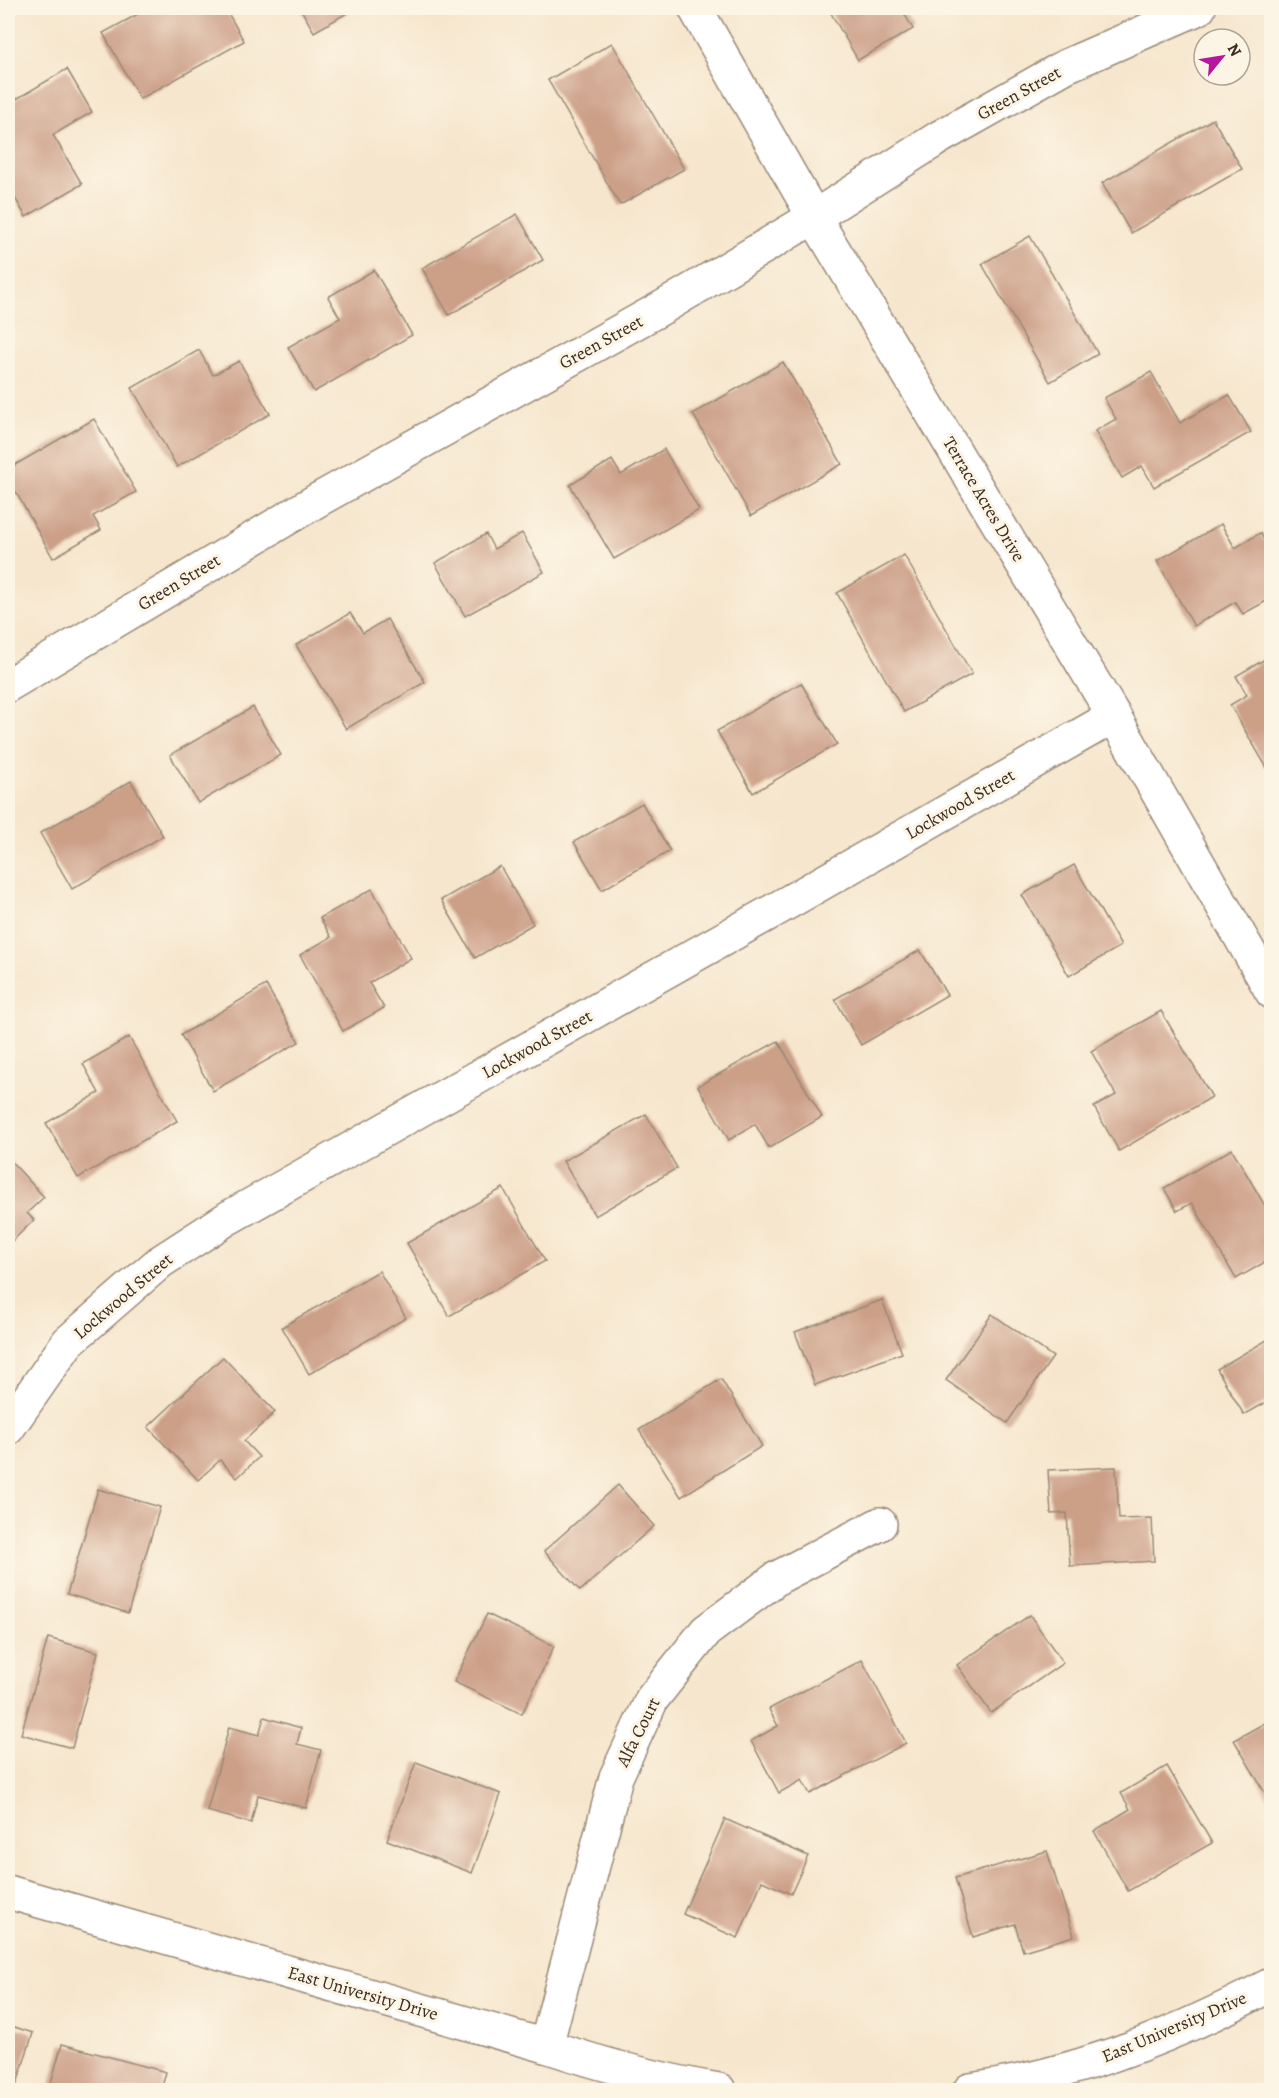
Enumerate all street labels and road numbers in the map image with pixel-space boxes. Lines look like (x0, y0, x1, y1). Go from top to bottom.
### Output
street label: Green Street (973, 60, 1065, 126)
street label: Green Street (555, 309, 647, 375)
street label: Terrace Acres Drive (937, 432, 1031, 566)
street label: Green Street (133, 548, 225, 616)
street label: Lockwood Street (901, 763, 1019, 845)
street label: Lockwood Street (478, 1004, 596, 1084)
street label: Lockwood Street (68, 1247, 178, 1345)
street label: Alfa Court (610, 1693, 666, 1772)
street label: East University Drive (285, 1960, 441, 2026)
street label: East University Drive (1098, 1986, 1250, 2068)

